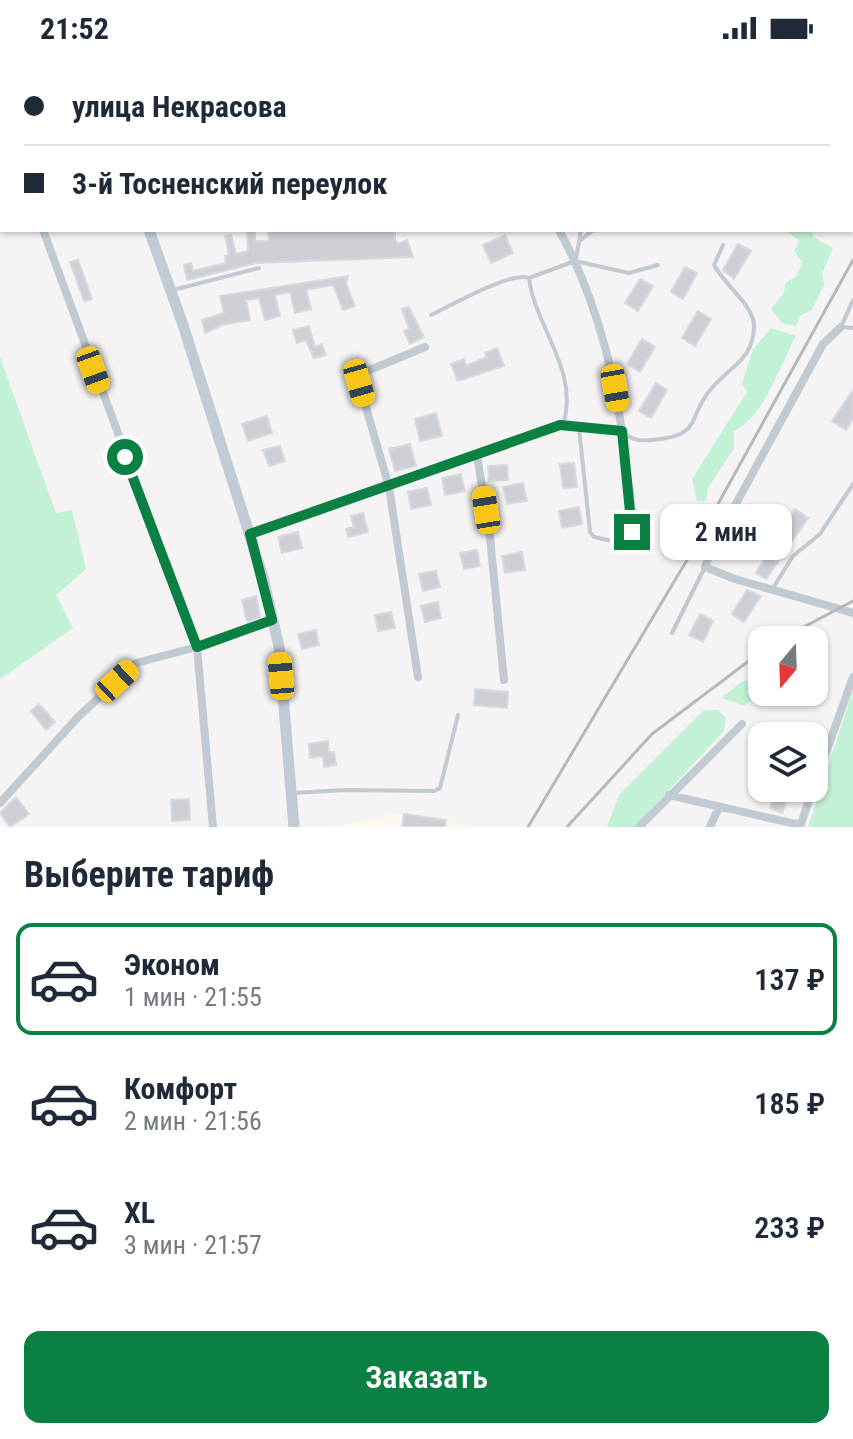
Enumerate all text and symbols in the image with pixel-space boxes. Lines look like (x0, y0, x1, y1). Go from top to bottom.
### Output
text: 21:52 (40, 11, 109, 46)
text: улица Некрасова (72, 89, 287, 124)
text: 3-й Тосненский переулок (72, 166, 387, 201)
car (74, 343, 112, 397)
car (341, 357, 377, 409)
car (599, 362, 631, 414)
route start (107, 439, 143, 475)
car (470, 484, 502, 536)
callout: 2 мин (660, 504, 792, 560)
route end (614, 514, 650, 550)
text: 2 мин (695, 517, 757, 547)
north arrow (748, 626, 828, 706)
map controls (748, 626, 828, 802)
car (267, 651, 295, 701)
car (91, 656, 143, 706)
button: layers (748, 722, 828, 802)
text: Выберите тариф (24, 854, 274, 896)
icon: car (28, 943, 100, 1015)
text: Эконом (124, 947, 220, 982)
text: 137 ₽ (754, 962, 825, 997)
text: 1 мин · 21:55 (124, 982, 262, 1012)
icon: car (28, 1067, 100, 1139)
text: Комфорт (124, 1071, 237, 1106)
text: 185 ₽ (754, 1086, 825, 1121)
text: 2 мин · 21:56 (124, 1106, 262, 1136)
icon: car (28, 1191, 100, 1263)
text: XL (124, 1195, 155, 1230)
text: 233 ₽ (754, 1210, 825, 1245)
text: 3 мин · 21:57 (124, 1230, 262, 1260)
button: Заказать (24, 1331, 829, 1423)

